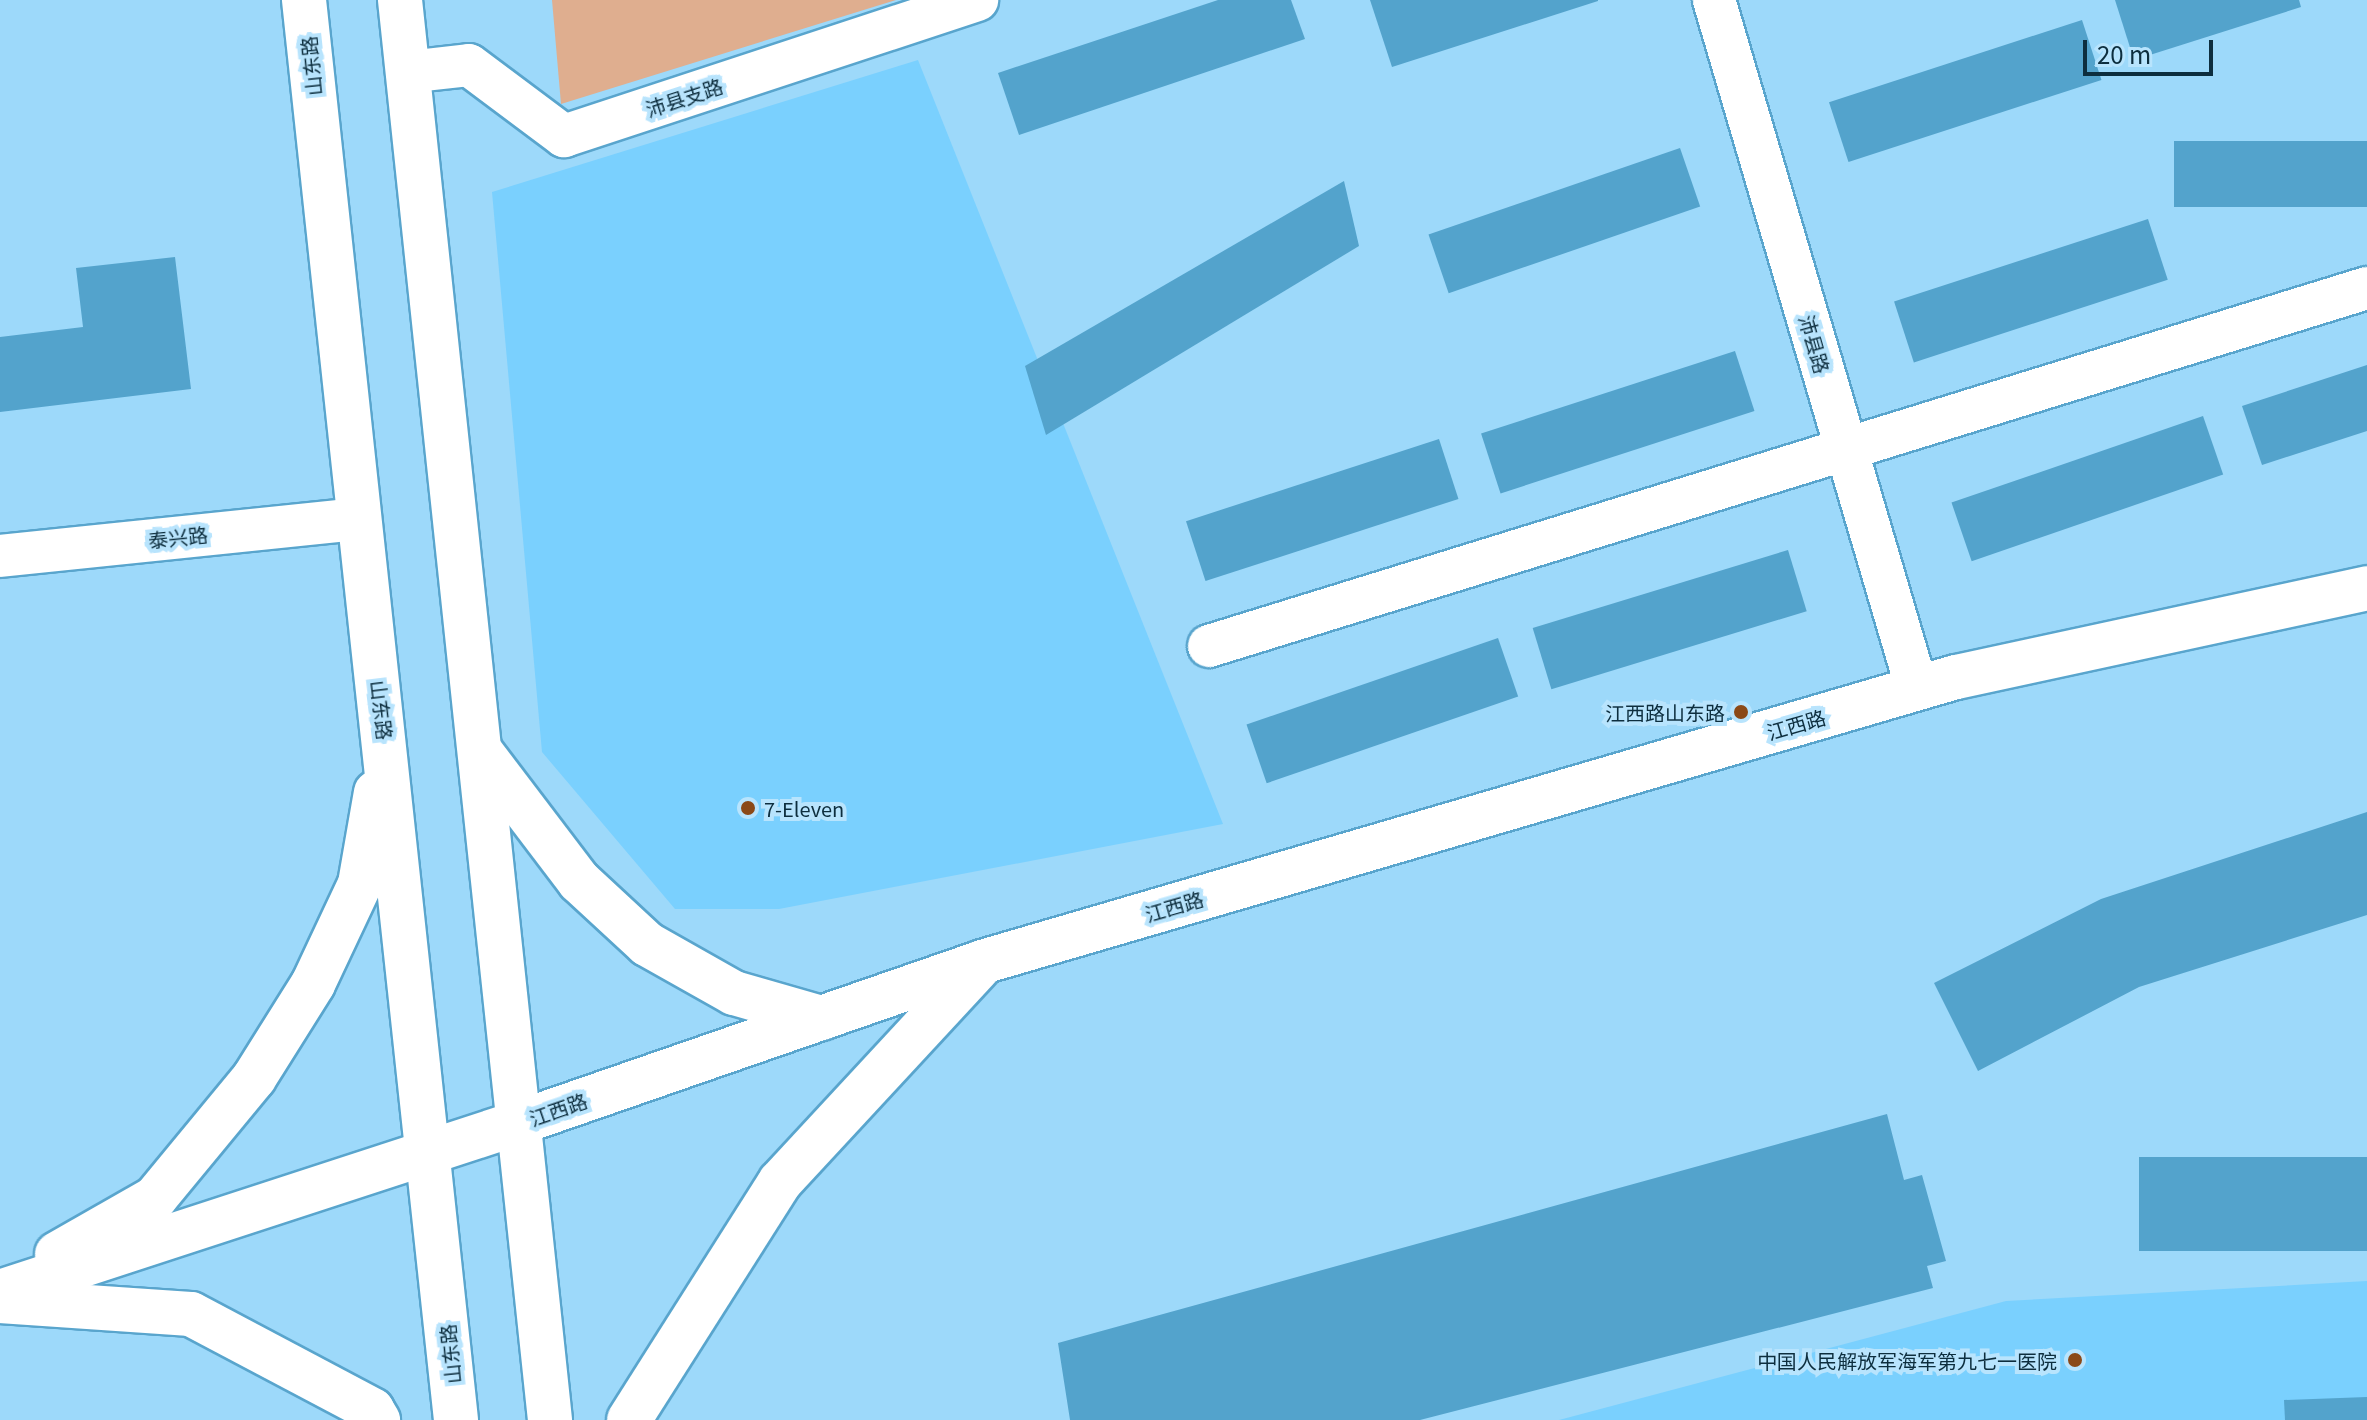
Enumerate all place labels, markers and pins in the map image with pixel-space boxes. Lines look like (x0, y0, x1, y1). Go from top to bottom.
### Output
place label: 江西路山东路 (1605, 700, 1725, 724)
marker: 江西路山东路 (1732, 703, 1750, 721)
place label: 7-Eleven (764, 796, 844, 820)
marker: 7-Eleven (739, 799, 757, 817)
place label: 中国人民解放军海军第九七一医院 (1757, 1348, 2057, 1372)
marker: 中国人民解放军海军第九七一医院 (2064, 1349, 2086, 1371)

